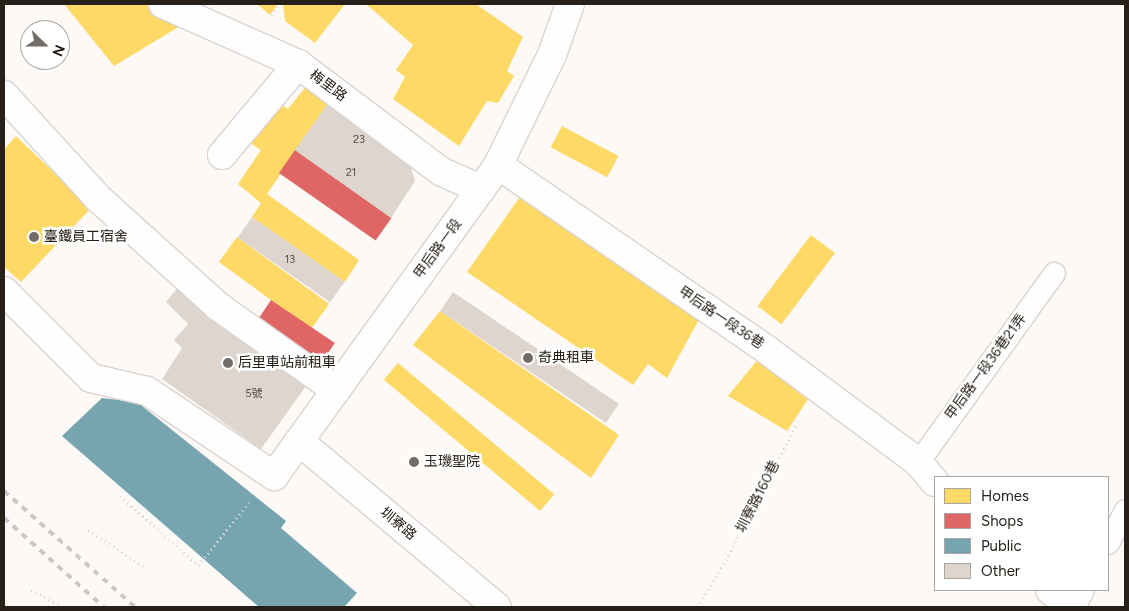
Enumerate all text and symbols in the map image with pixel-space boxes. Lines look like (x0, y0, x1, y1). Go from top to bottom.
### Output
north arrow (20, 20, 70, 70)
text: N (49, 42, 68, 59)
street label: 梅里路 (306, 67, 350, 105)
house number: 23 (353, 133, 365, 147)
house number: 21 (346, 166, 356, 180)
street label: 甲后路一段 (411, 216, 465, 282)
place label: 臺鐵員工宿舍 (44, 229, 128, 245)
marker: 臺鐵員工宿舍 (28, 231, 40, 243)
house number: 13 (285, 253, 295, 267)
street label: 甲后路一段36巷 (675, 283, 767, 353)
street label: 甲后路一段36巷21弄 (942, 311, 1030, 423)
place label: 奇典租車 (538, 350, 594, 366)
marker: 奇典租車 (522, 352, 534, 364)
place label: 后里車站前租車 (238, 355, 336, 371)
marker: 后里車站前租車 (222, 357, 234, 369)
house number: 5號 (245, 387, 263, 401)
place label: 玉璣聖院 (424, 454, 480, 470)
marker: 玉璣聖院 (408, 456, 420, 468)
street label: 圳寮路160巷 (733, 458, 783, 536)
legend (934, 476, 1109, 591)
text: Homes (981, 487, 1029, 505)
street label: 圳寮路 (377, 504, 419, 544)
text: Shops (981, 512, 1023, 530)
text: Public (981, 537, 1022, 555)
text: Other (981, 562, 1020, 580)

